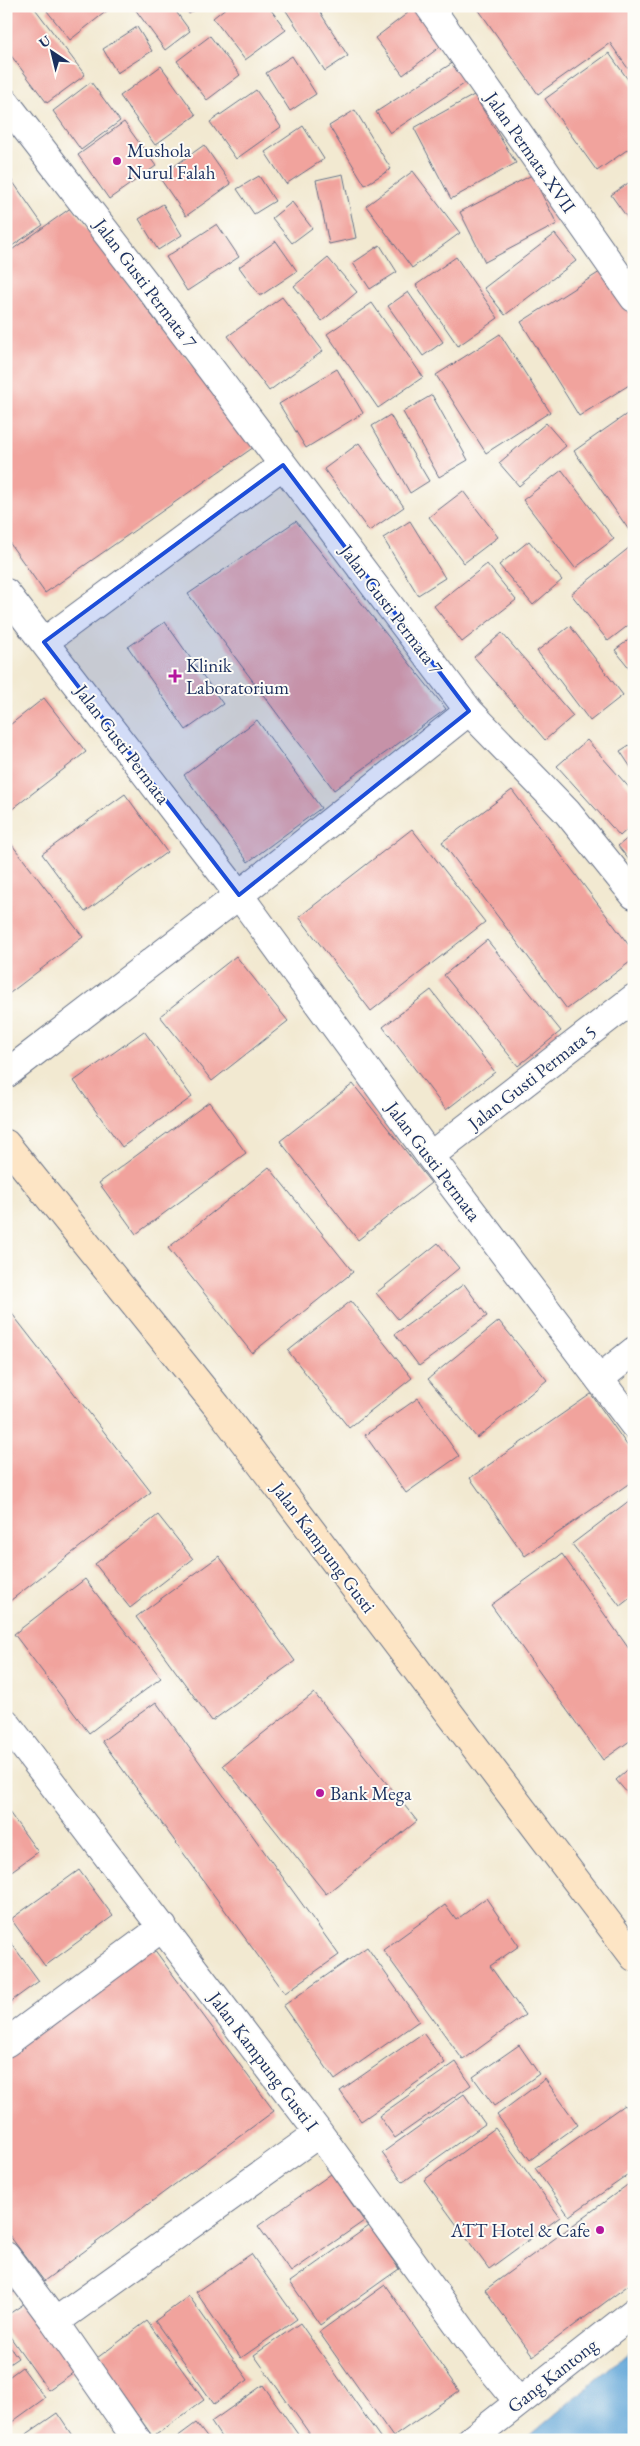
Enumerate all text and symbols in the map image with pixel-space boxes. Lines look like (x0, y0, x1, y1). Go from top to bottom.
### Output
north arrow (28, 28, 78, 78)
text: U (35, 31, 54, 52)
street label: Jalan Permata XVII (478, 85, 582, 218)
place label: Mushola Nurul Falah (127, 138, 216, 185)
marker: Mushola Nurul Falah (111, 155, 123, 167)
street label: Jalan Gusti Permata 7 (87, 212, 203, 354)
street label: Jalan Gusti Permata 7 (333, 538, 449, 680)
place label: Klinik Laboratorium (186, 653, 289, 700)
marker: Klinik Laboratorium (168, 669, 182, 683)
street label: Jalan Gusti Permata (68, 678, 176, 810)
street label: Jalan Gusti Permata 5 (461, 1019, 602, 1137)
street label: Jalan Gusti Permata (379, 1095, 487, 1227)
street label: Jalan Kampung Gusti (265, 1475, 381, 1618)
place label: Bank Mega (330, 1781, 412, 1806)
marker: Bank Mega (314, 1787, 326, 1799)
street label: Jalan Kampung Gusti I (202, 1985, 325, 2136)
place label: ATT Hotel & Cafe (450, 2218, 590, 2243)
marker: ATT Hotel & Cafe (594, 2224, 606, 2236)
street label: Gang Kantong (502, 2332, 603, 2418)

